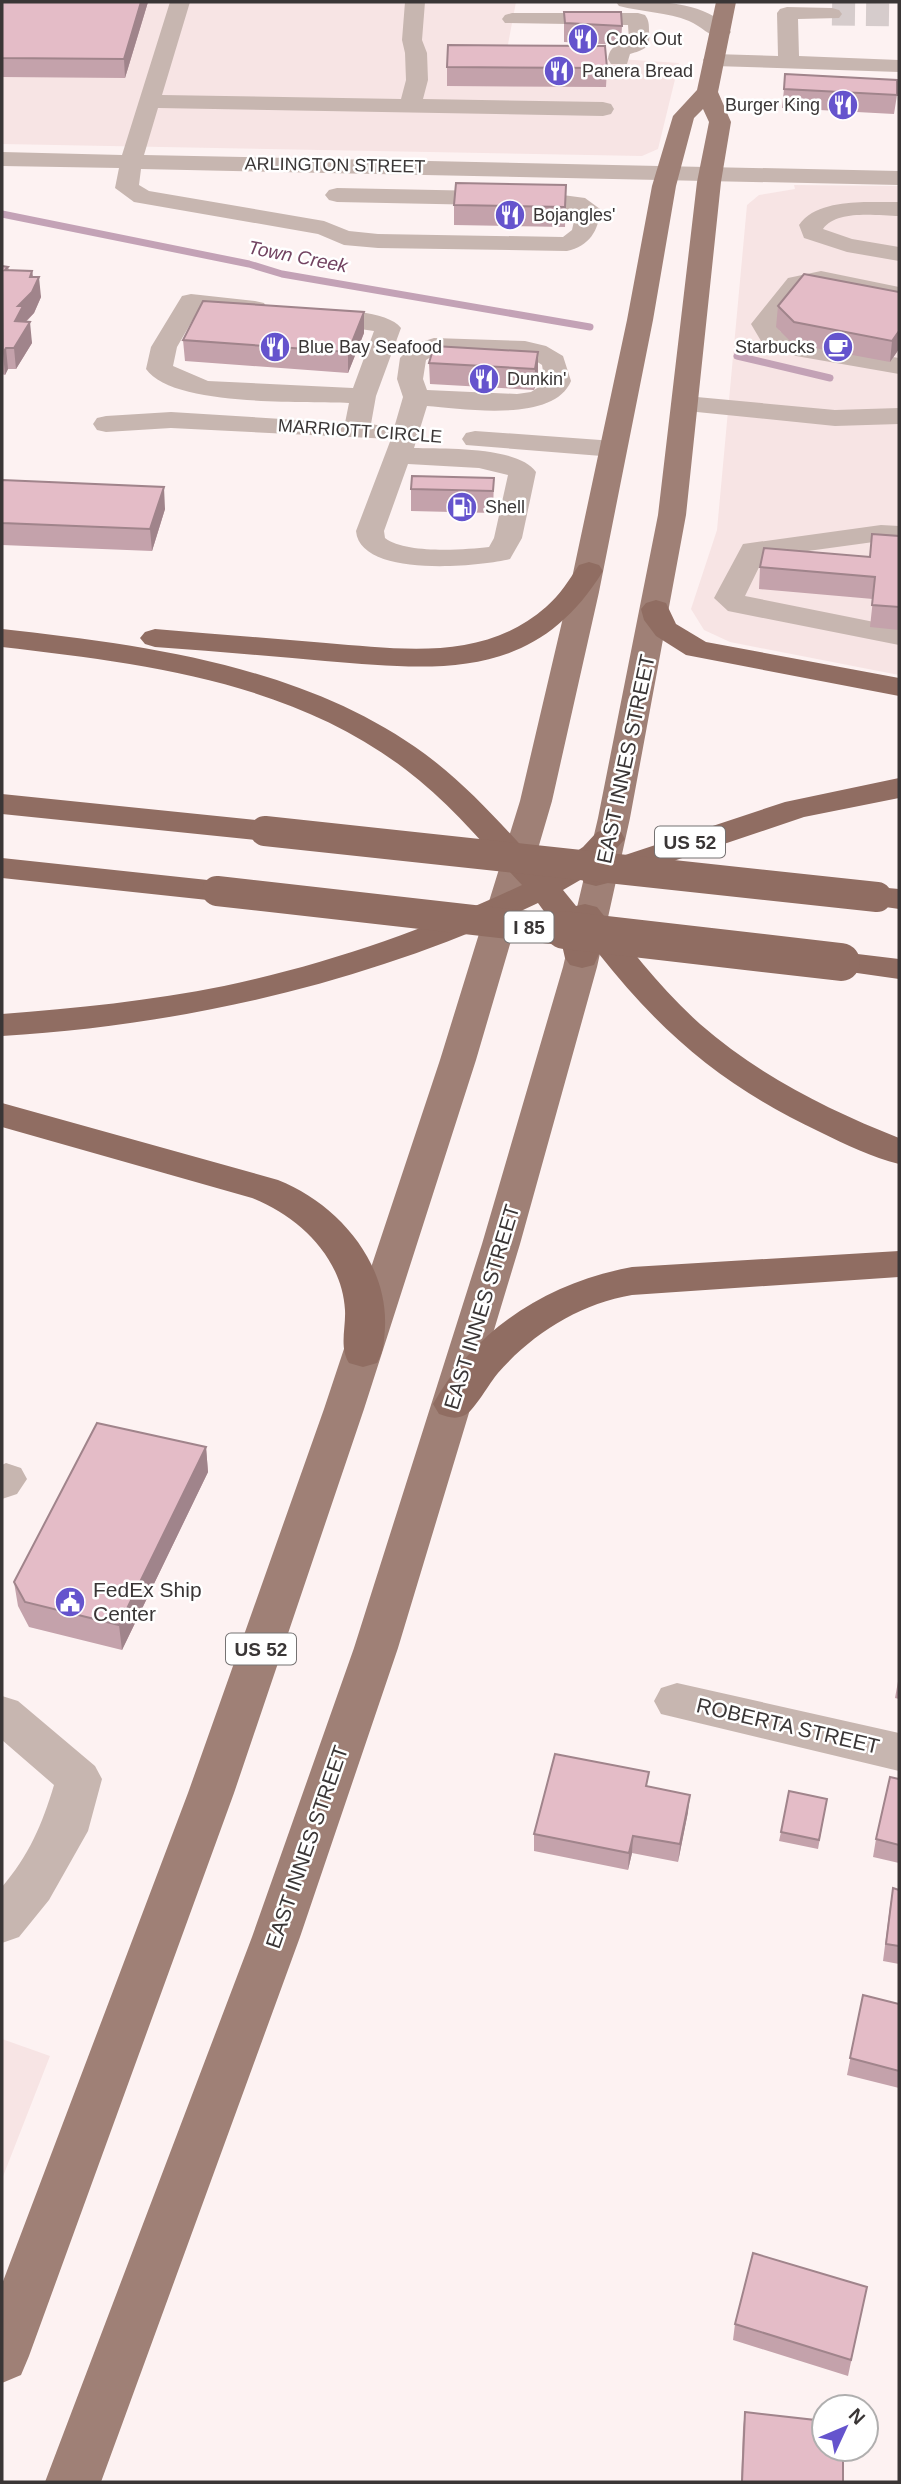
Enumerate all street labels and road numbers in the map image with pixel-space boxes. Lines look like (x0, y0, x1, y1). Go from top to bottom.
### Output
street label: ARLINGTON STREET (244, 153, 426, 177)
street label: MARRIOTT CIRCLE (277, 415, 443, 447)
street label: EAST INNES STREET (592, 652, 659, 866)
road number: US 52 (655, 827, 725, 858)
road number: I 85 (504, 911, 554, 942)
street label: EAST INNES STREET (439, 1201, 524, 1412)
road number: US 52 (226, 1634, 296, 1665)
street label: ROBERTA STREET (694, 1693, 882, 1758)
street label: EAST INNES STREET (261, 1742, 352, 1951)

